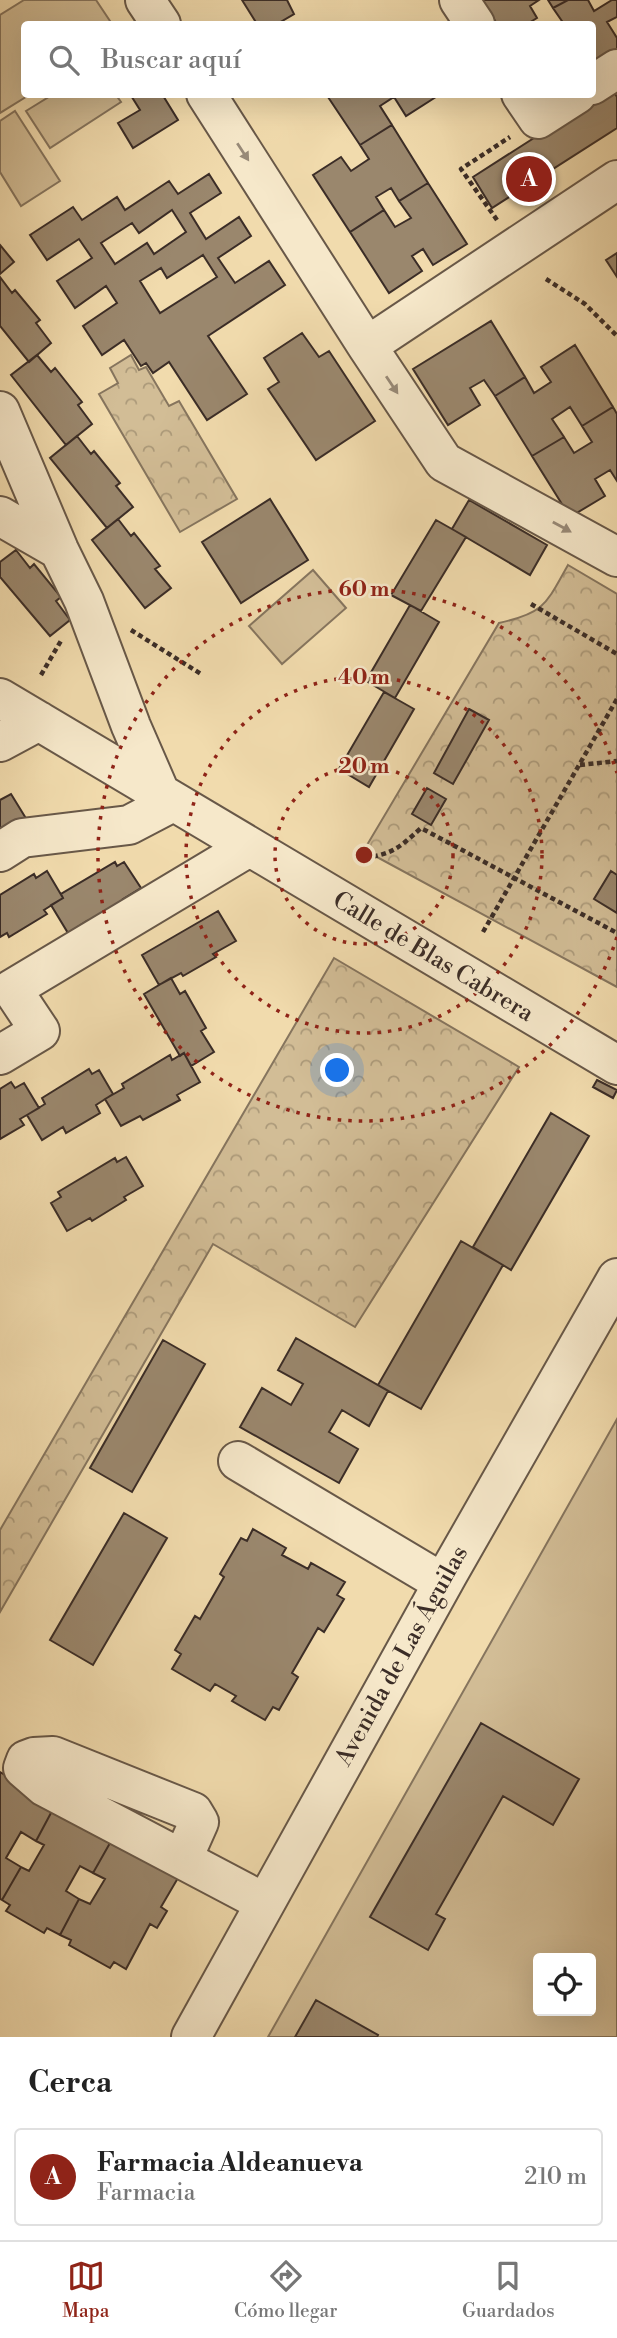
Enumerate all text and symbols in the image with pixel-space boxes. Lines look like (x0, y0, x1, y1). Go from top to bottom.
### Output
search box (21, 21, 596, 98)
icon: search (45, 41, 83, 79)
text: Buscar aquí (101, 44, 241, 76)
one-way arrow (236, 142, 249, 162)
pin: A (506, 153, 552, 205)
one-way arrow (385, 375, 398, 394)
one-way arrow (552, 521, 572, 533)
text: 60 m (339, 577, 389, 603)
text: 40 m (338, 665, 390, 691)
text: 20 m (339, 754, 389, 780)
centre of rings (352, 843, 376, 867)
street label: Calle de Blas Cabrera (327, 885, 540, 1029)
your location (320, 1053, 354, 1087)
street label: Avenida de Las Águilas (328, 1540, 475, 1772)
map controls (533, 1953, 596, 2016)
button: locate (533, 1953, 596, 2016)
text: Cerca (28, 2064, 112, 2102)
text: Farmacia Aldeanueva (97, 2147, 363, 2179)
text: A (45, 2163, 61, 2191)
text: 210 m (524, 2163, 587, 2191)
text: Farmacia (97, 2179, 195, 2207)
tab: Mapa (62, 2257, 109, 2323)
tab: Cómo llegar (234, 2257, 337, 2323)
tab: Guardados (462, 2257, 555, 2323)

